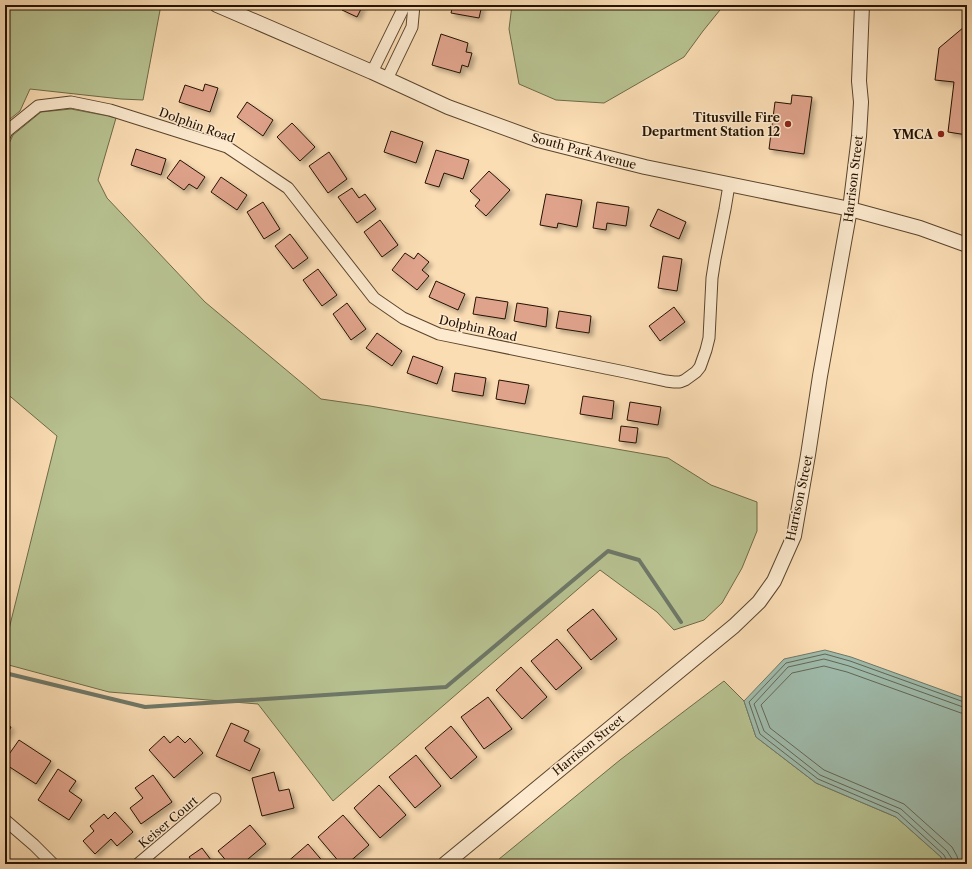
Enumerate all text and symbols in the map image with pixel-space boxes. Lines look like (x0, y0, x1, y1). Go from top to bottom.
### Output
street label: Dolphin Road (157, 104, 238, 146)
place label: Titusville Fire Department Station 12 (642, 110, 780, 139)
marker: Titusville Fire Department Station 12 (783, 119, 793, 129)
place label: YMCA (892, 127, 934, 142)
marker: YMCA (936, 129, 946, 139)
street label: South Park Avenue (530, 130, 638, 172)
street label: Harrison Street (840, 134, 866, 223)
street label: Dolphin Road (438, 312, 519, 344)
street label: Harrison Street (783, 453, 816, 542)
street label: Harrison Street (549, 711, 627, 778)
street label: Keiser Court (135, 792, 201, 851)

